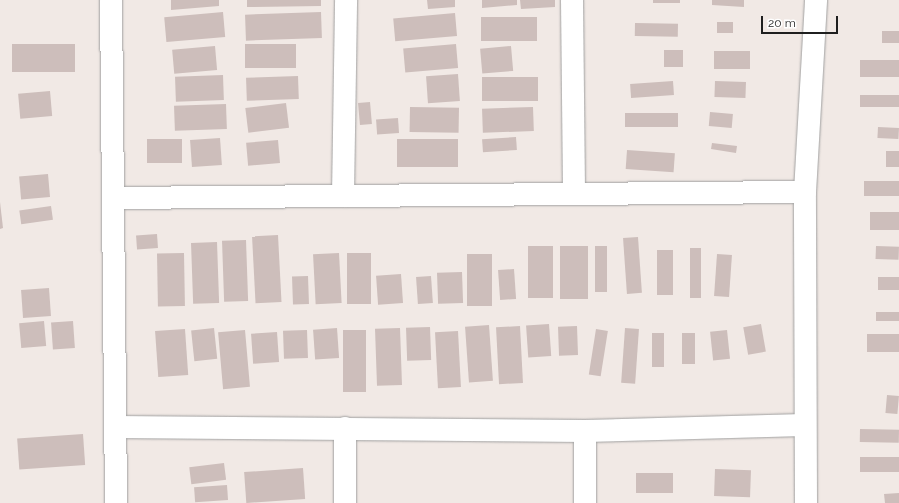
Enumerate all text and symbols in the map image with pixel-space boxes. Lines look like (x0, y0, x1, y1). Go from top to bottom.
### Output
scale bar (763, 8, 840, 34)
text: 20 m (768, 16, 796, 30)

